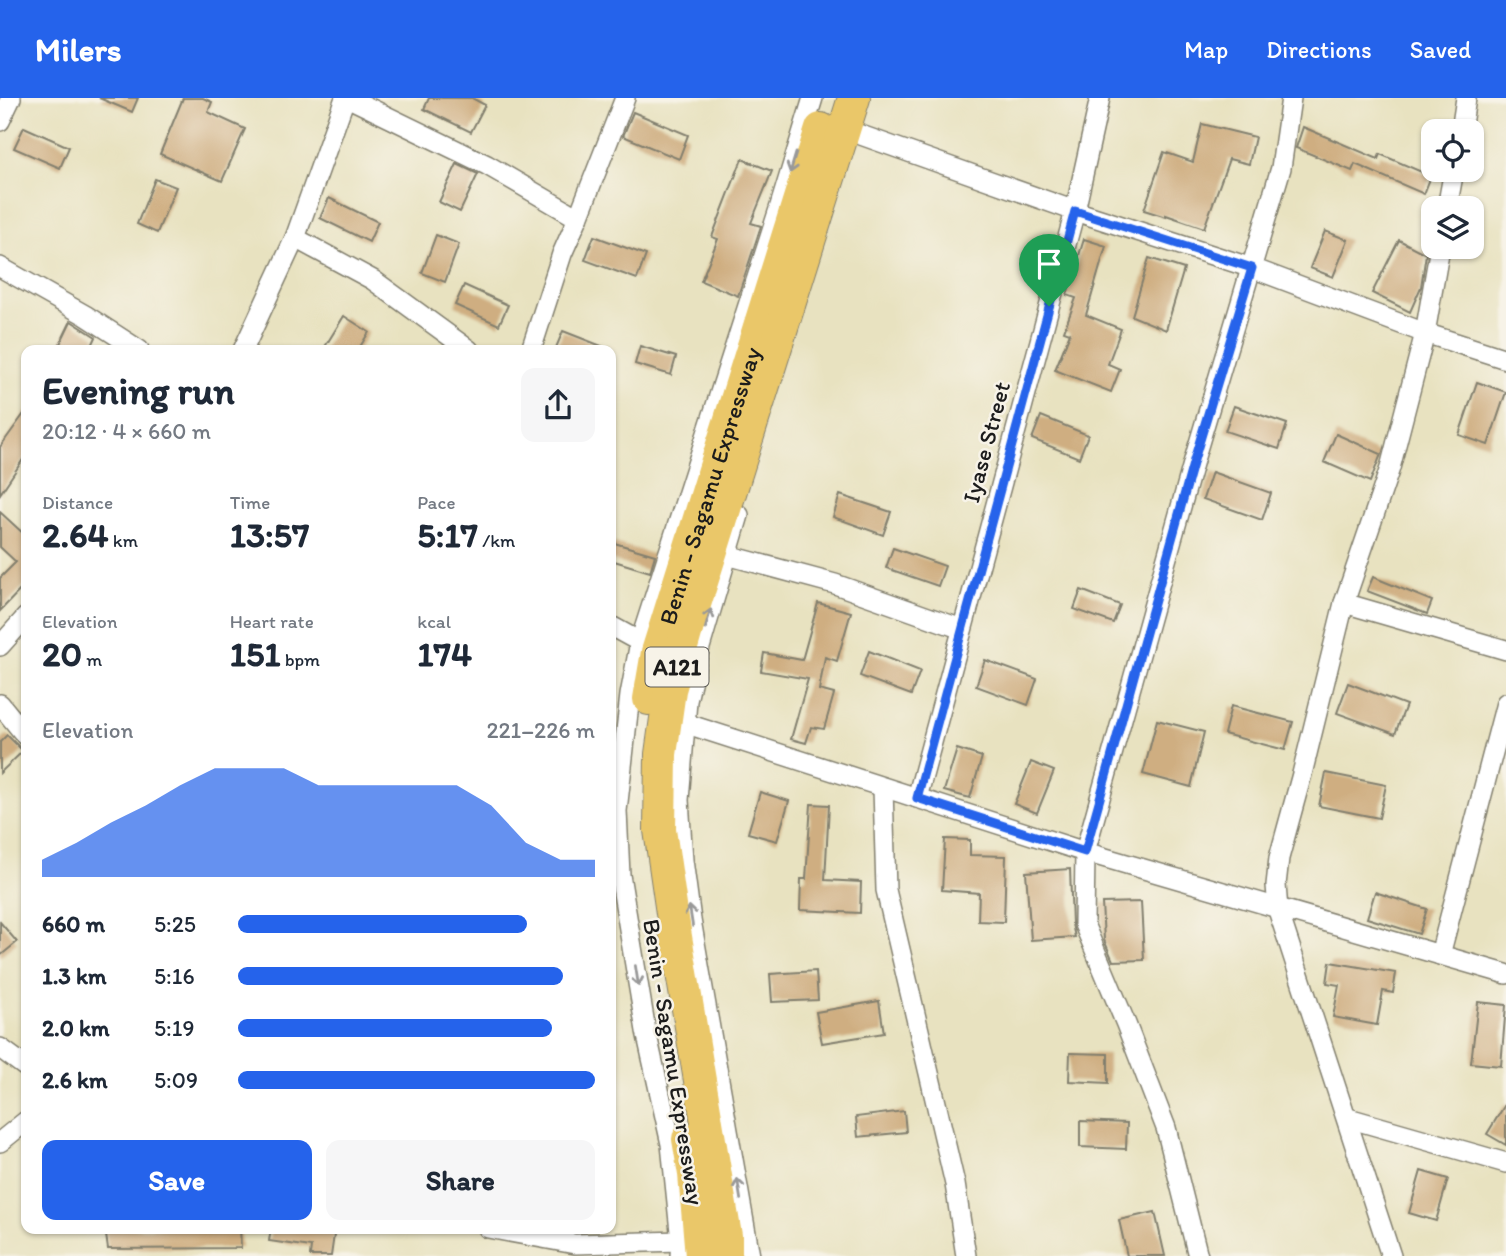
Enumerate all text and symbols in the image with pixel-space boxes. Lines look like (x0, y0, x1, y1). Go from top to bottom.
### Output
text: Milers (35, 30, 122, 69)
text: Map (1184, 35, 1228, 64)
text: Directions (1266, 35, 1372, 64)
text: Saved (1410, 35, 1471, 64)
map controls (1421, 119, 1484, 259)
button: locate (1421, 119, 1484, 182)
one-way arrow (786, 152, 799, 174)
button: layers (1421, 196, 1484, 259)
pin (1019, 234, 1079, 306)
icon: arrive (1030, 245, 1068, 283)
street label: Benin - Sagamu Expressway (652, 343, 766, 628)
text: Evening run (42, 368, 235, 414)
button: share (521, 368, 595, 442)
street label: Iyase Street (956, 378, 1016, 506)
text: 20:12 · 4 × 660 m (42, 417, 211, 445)
text: Distance (42, 491, 113, 514)
text: Time (230, 491, 270, 514)
text: Pace (417, 491, 455, 514)
text: 2.64 (42, 514, 109, 556)
text: 13:57 (230, 514, 309, 556)
text: 5:17 (417, 514, 478, 556)
text: km (109, 529, 138, 552)
text: /km (478, 529, 515, 552)
one-way arrow (703, 609, 716, 631)
text: Elevation (42, 610, 118, 633)
text: Heart rate (230, 610, 314, 633)
text: kcal (417, 610, 451, 633)
text: 20 (42, 633, 82, 675)
text: 151 (230, 633, 281, 675)
text: 174 (417, 633, 472, 675)
text: m (82, 648, 102, 671)
text: bpm (281, 648, 320, 671)
road number: A121 (646, 648, 708, 687)
text: Elevation (42, 716, 133, 744)
text: 221–226 m (486, 716, 595, 744)
one-way arrow (684, 905, 697, 928)
text: 660 m (42, 910, 105, 938)
text: 5:25 (154, 910, 196, 938)
street label: Benin - Sagamu Expressway (637, 917, 711, 1207)
text: 1.3 km (42, 962, 106, 990)
text: 5:16 (154, 962, 195, 990)
one-way arrow (631, 964, 644, 987)
text: 2.0 km (42, 1014, 110, 1042)
text: 5:19 (154, 1014, 194, 1042)
text: 2.6 km (42, 1066, 108, 1094)
text: 5:09 (154, 1066, 198, 1094)
button: Save (42, 1140, 312, 1220)
button: Share (326, 1140, 595, 1220)
one-way arrow (732, 1178, 745, 1201)

